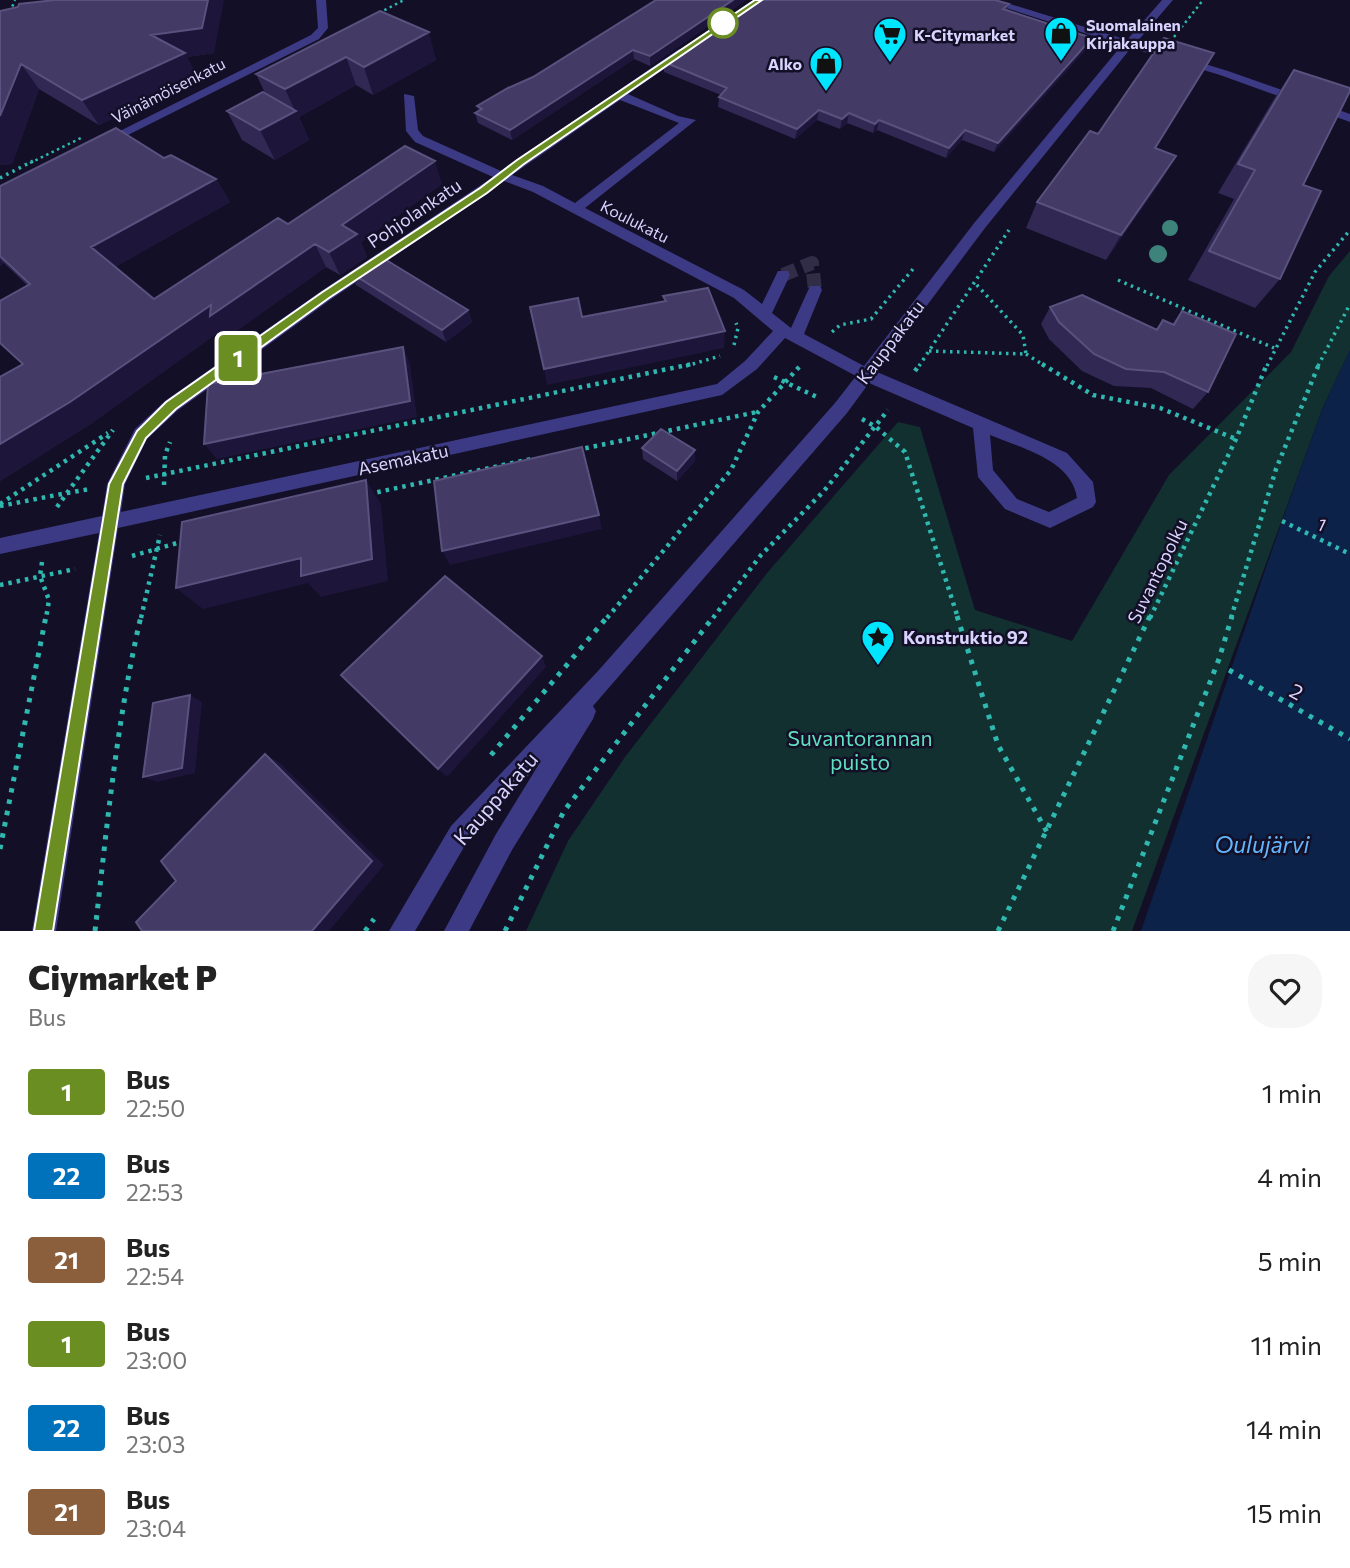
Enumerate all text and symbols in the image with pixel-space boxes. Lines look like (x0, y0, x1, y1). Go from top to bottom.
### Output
unlabelled marker (708, 8, 738, 38)
shop icon: Suomalainen Kirjakauppa (1042, 14, 1080, 63)
supermarket icon: K-Citymarket (871, 15, 909, 64)
place label: Suomalainen Kirjakauppa (1086, 15, 1181, 52)
place label: K-Citymarket (914, 25, 1015, 44)
shop icon: Alko (807, 44, 845, 93)
street label: Väinämöisenkatu (108, 53, 228, 127)
place label: Alko (768, 54, 802, 73)
street label: Pohjolankatu (363, 174, 465, 252)
street label: Koulukatu (598, 196, 672, 246)
street label: Kauppakatu (851, 296, 929, 388)
line badge: 1 (215, 335, 261, 381)
text: 1 (233, 343, 243, 372)
street label: Asemakatu (356, 439, 450, 479)
street label: 1 (1314, 512, 1330, 536)
street label: Suvantopolku (1122, 515, 1192, 627)
place icon: Konstruktio 92 (859, 618, 897, 667)
place label: Konstruktio 92 (903, 626, 1028, 648)
street label: 2 (1286, 677, 1308, 705)
park label: Suvantorannan puisto (788, 725, 932, 774)
street label: Kauppakatu (448, 746, 542, 850)
water label: Oulujärvi (1214, 830, 1311, 858)
button: heart (1248, 954, 1322, 1028)
text: Ciymarket P (28, 956, 217, 997)
text: Bus (28, 1003, 66, 1031)
text: Bus (126, 1063, 170, 1094)
text: 1 (61, 1077, 72, 1106)
text: 1 min (1262, 1077, 1322, 1108)
text: 22:50 (126, 1094, 185, 1122)
text: Bus (126, 1147, 170, 1178)
text: 22 (53, 1161, 80, 1190)
text: 4 min (1257, 1161, 1322, 1192)
text: 22:53 (126, 1178, 183, 1206)
text: Bus (126, 1231, 170, 1262)
text: 21 (54, 1245, 79, 1274)
text: 5 min (1258, 1245, 1322, 1276)
text: 22:54 (126, 1262, 184, 1290)
text: Bus (126, 1315, 170, 1346)
text: 1 (61, 1329, 72, 1358)
text: 11 min (1251, 1329, 1322, 1360)
text: 23:00 (126, 1346, 187, 1374)
text: Bus (126, 1399, 170, 1430)
text: 22 (53, 1413, 80, 1442)
text: 14 min (1246, 1413, 1322, 1444)
text: 23:03 (126, 1430, 185, 1458)
text: Bus (126, 1483, 170, 1514)
text: 21 (54, 1497, 79, 1526)
text: 15 min (1247, 1497, 1322, 1528)
text: 23:04 (126, 1514, 186, 1542)

